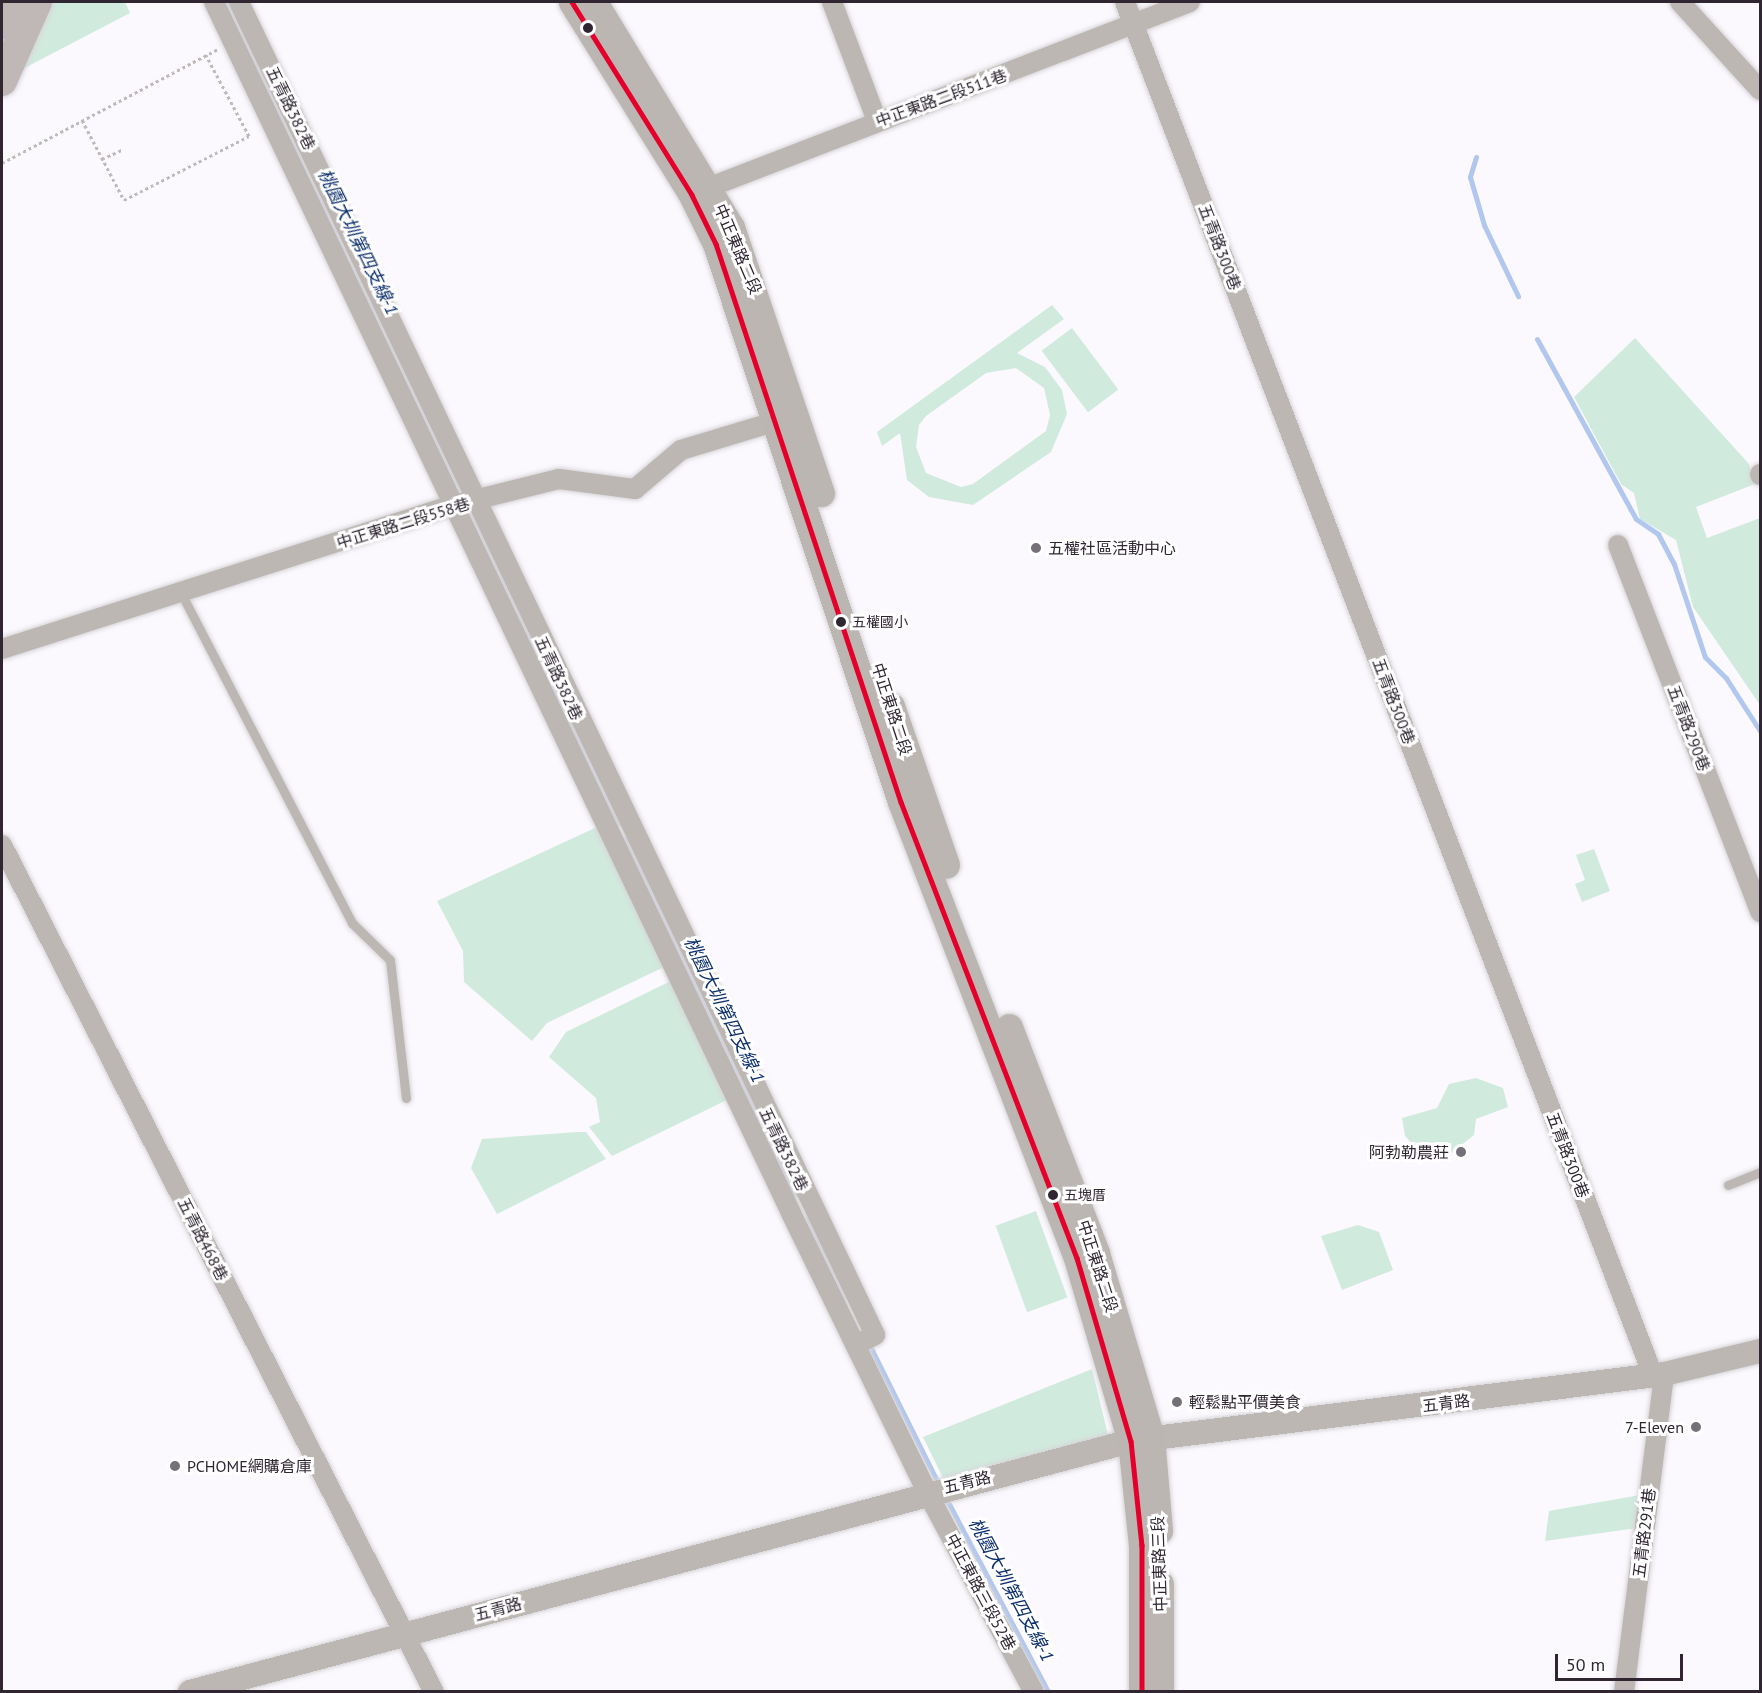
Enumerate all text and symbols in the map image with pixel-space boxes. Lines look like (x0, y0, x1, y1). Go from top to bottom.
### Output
unlabelled marker (582, 22, 594, 34)
street label: 五青路382巷 (263, 63, 319, 153)
street label: 中正東路二段511巷 (873, 65, 1009, 131)
water label: 桃園大圳第四支線-1 (313, 166, 403, 318)
street label: 中正東路二段 (710, 201, 766, 297)
street label: 五青路300巷 (1195, 201, 1245, 293)
street label: 中正東路二段558巷 (334, 494, 472, 552)
place label: 五權社區活動中心 (1048, 538, 1176, 558)
marker: 五權社區活動中心 (1029, 541, 1043, 555)
place label: 五權國小 (852, 614, 908, 630)
marker: 五權國小 (835, 616, 847, 628)
street label: 五青路382巷 (531, 633, 587, 723)
street label: 五青路300巷 (1369, 655, 1419, 747)
street label: 中正東路二段 (868, 660, 916, 758)
street label: 五青路290巷 (1664, 682, 1714, 774)
water label: 桃園大圳第四支線-1 (679, 934, 769, 1086)
street label: 五青路382巷 (756, 1104, 812, 1194)
street label: 五青路300巷 (1543, 1109, 1593, 1201)
place label: 阿勃勒農莊 (1369, 1142, 1449, 1162)
marker: 阿勃勒農莊 (1454, 1145, 1468, 1159)
place label: 五塊厝 (1064, 1187, 1106, 1203)
marker: 五塊厝 (1047, 1189, 1059, 1201)
street label: 五青路468巷 (174, 1194, 232, 1284)
street label: 中正東路二段 (1074, 1217, 1122, 1315)
street label: 五青路 (1421, 1391, 1471, 1415)
place label: 輕鬆點平價美食 (1189, 1392, 1301, 1412)
marker: 輕鬆點平價美食 (1170, 1395, 1184, 1409)
place label: 7-Eleven (1625, 1417, 1684, 1437)
marker: 7-Eleven (1689, 1420, 1703, 1434)
place label: PCHOME網購倉庫 (187, 1456, 312, 1476)
marker: PCHOME網購倉庫 (168, 1459, 182, 1473)
street label: 五青路 (941, 1467, 993, 1497)
street label: 五青路291巷 (1629, 1487, 1659, 1579)
water label: 桃園大圳第四支線-1 (964, 1515, 1058, 1665)
street label: 中正東路三段 (1148, 1516, 1170, 1612)
street label: 中正東路三段52巷 (942, 1530, 1020, 1654)
street label: 五青路 (472, 1594, 524, 1624)
scale bar (1558, 1642, 1686, 1680)
text: 50 m (1566, 1653, 1605, 1676)

